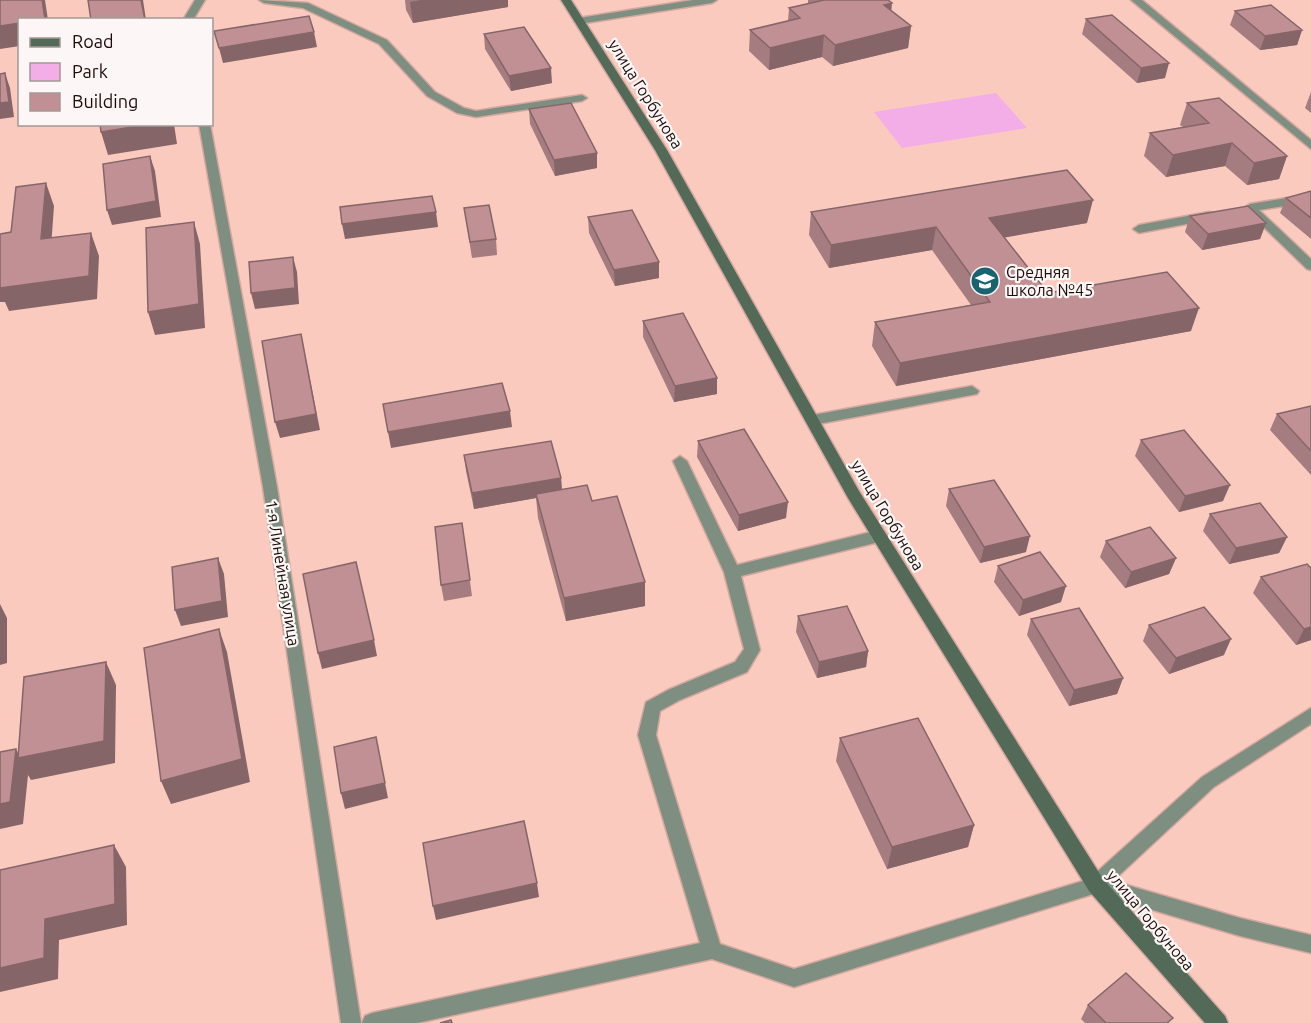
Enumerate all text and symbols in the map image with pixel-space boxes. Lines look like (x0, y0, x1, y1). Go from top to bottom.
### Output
legend (18, 18, 213, 126)
text: Road (72, 31, 114, 51)
street label: улица Горбунова (605, 36, 687, 152)
text: Park (72, 61, 108, 81)
text: Building (72, 91, 138, 111)
place label: Средняя школа №45 (1006, 263, 1093, 299)
school or university icon: Средняя школа №45 (969, 265, 1001, 297)
street label: улица Горбунова (848, 457, 928, 573)
street label: 1-я Линейная улица (263, 499, 303, 647)
street label: улица Горбунова (1104, 866, 1198, 974)

